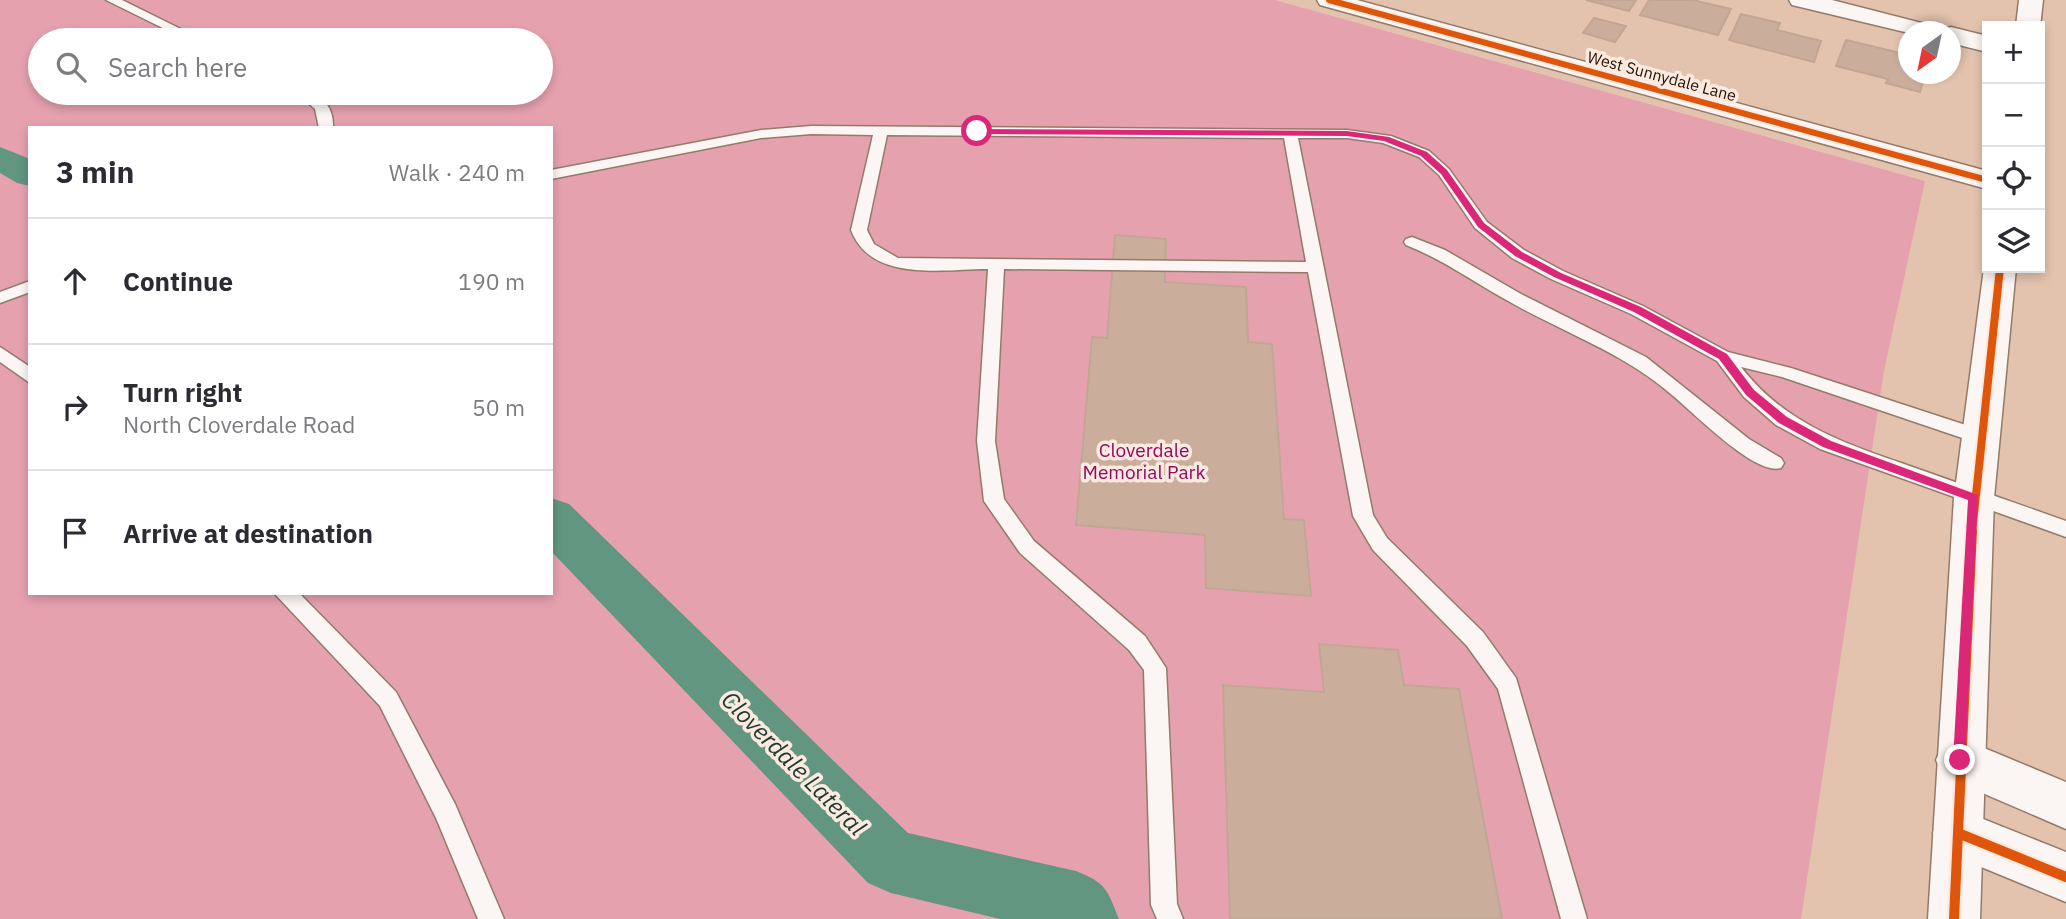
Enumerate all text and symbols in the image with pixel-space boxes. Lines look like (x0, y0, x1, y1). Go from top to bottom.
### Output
north arrow (1898, 21, 1961, 84)
map controls (1982, 21, 2045, 273)
button: + (1982, 21, 2045, 84)
search box (28, 28, 553, 105)
street label: West Sunnydale Lane (1585, 46, 1739, 106)
icon: search (52, 48, 90, 86)
text: Search here (108, 50, 247, 84)
button: − (1982, 84, 2045, 147)
route start (961, 115, 992, 146)
button: locate (1982, 147, 2045, 210)
text: 3 min (56, 152, 134, 191)
text: Walk · 240 m (389, 157, 525, 187)
button: layers (1982, 210, 2045, 273)
icon: ahead (56, 262, 94, 300)
text: Continue (123, 264, 233, 298)
text: 190 m (458, 266, 525, 296)
text: Turn right (123, 375, 242, 409)
icon: right (56, 388, 94, 426)
text: 50 m (472, 392, 525, 422)
text: North Cloverdale Road (123, 409, 355, 439)
park label: Cloverdale Memorial Park (1082, 438, 1206, 484)
icon: arrive (56, 514, 94, 552)
text: Arrive at destination (123, 516, 373, 550)
water label: Cloverdale Lateral (715, 684, 874, 843)
route end (1944, 744, 1975, 775)

